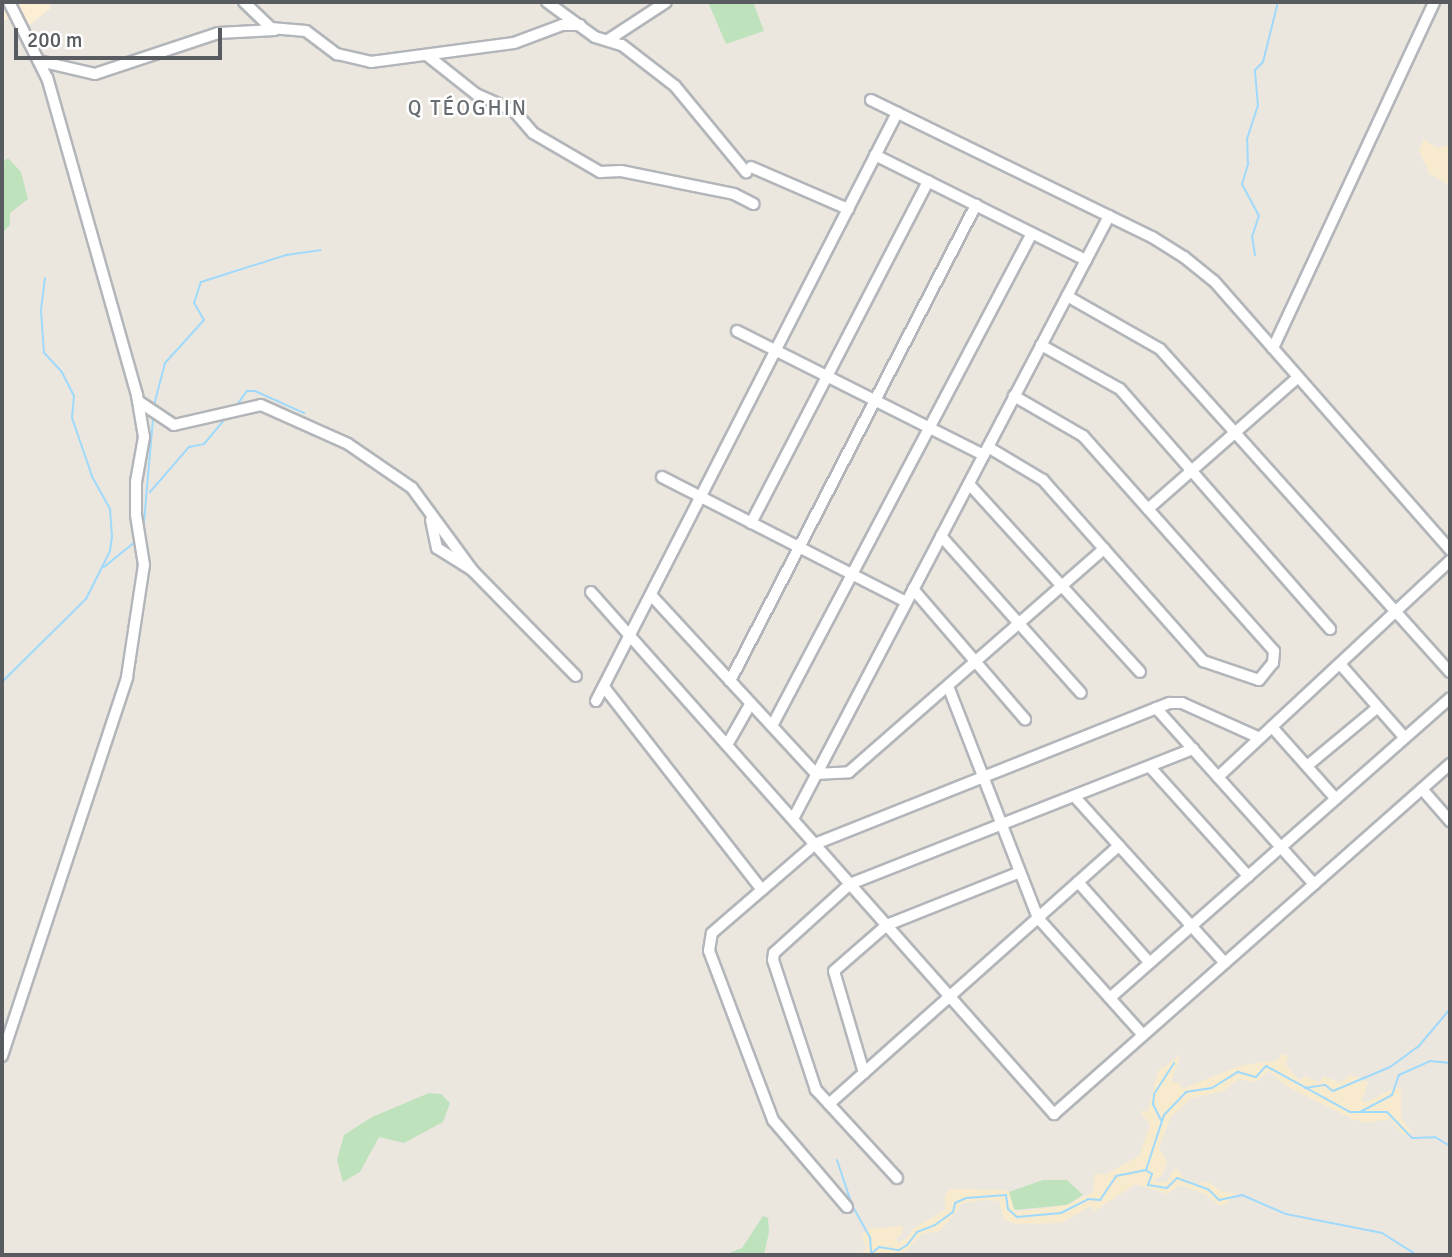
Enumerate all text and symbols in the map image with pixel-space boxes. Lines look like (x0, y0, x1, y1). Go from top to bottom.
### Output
scale bar (18, 14, 226, 58)
text: 200 m (27, 27, 82, 53)
district label: Q TÉOGHIN (409, 95, 527, 121)

